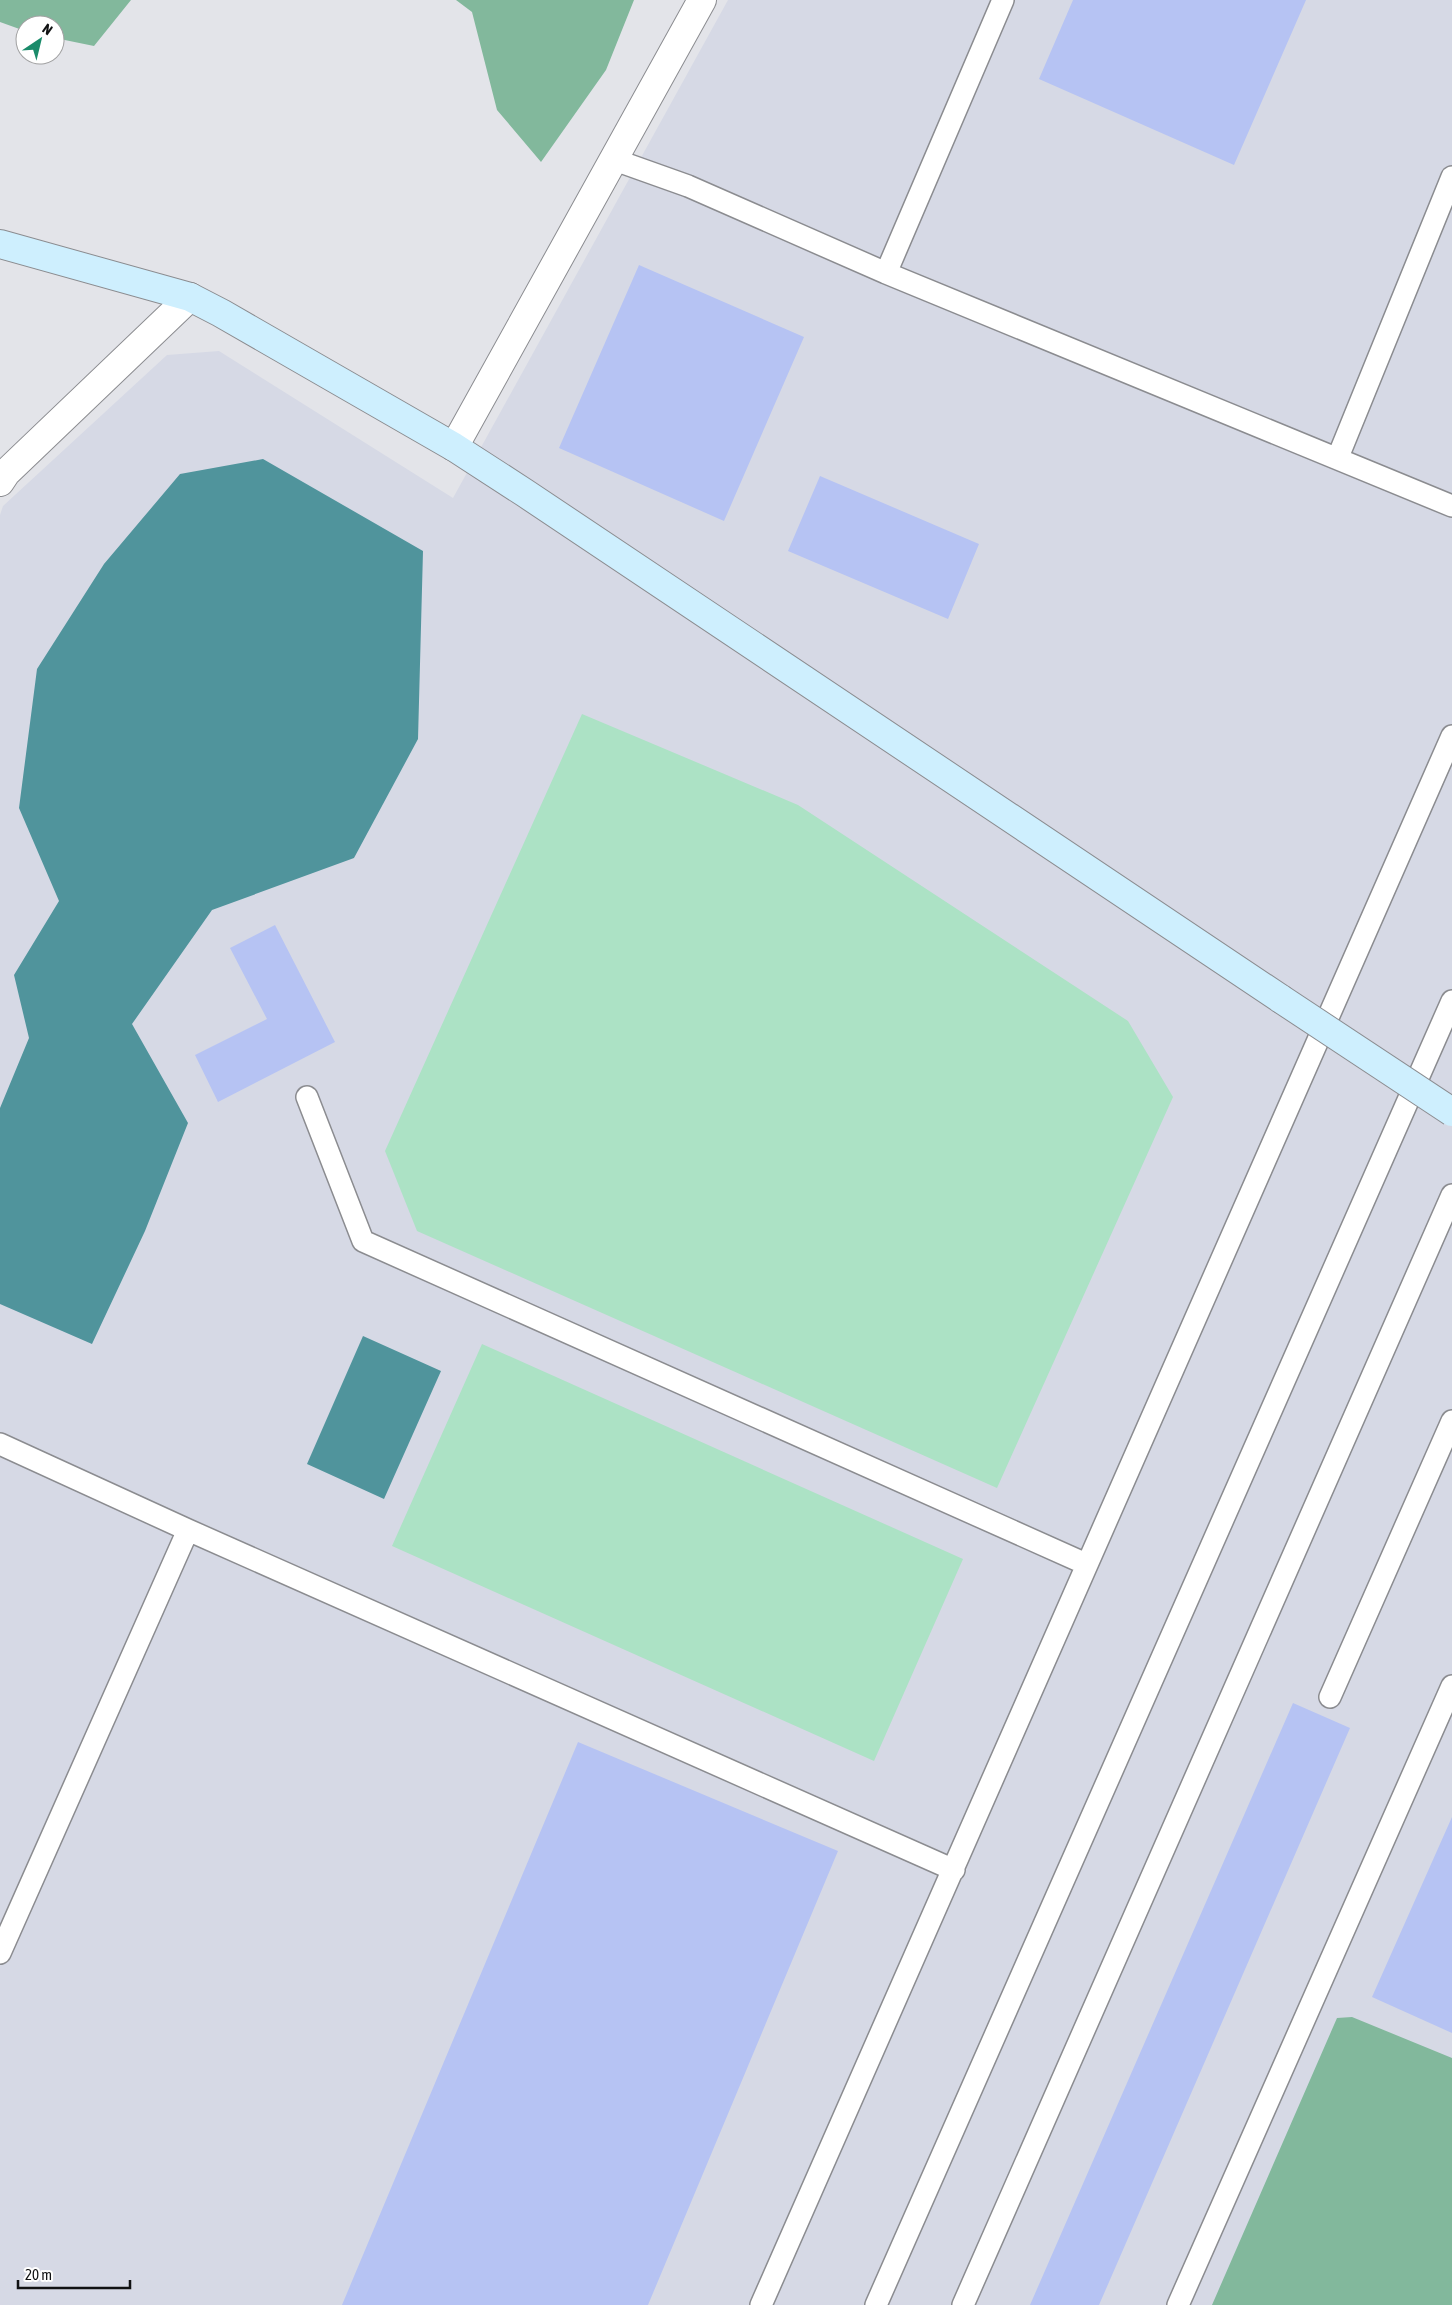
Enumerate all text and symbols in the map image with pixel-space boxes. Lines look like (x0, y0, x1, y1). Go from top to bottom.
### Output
north arrow (15, 15, 65, 65)
text: N (39, 20, 55, 38)
scale bar (18, 2258, 130, 2290)
text: 20 m (25, 2266, 52, 2283)

